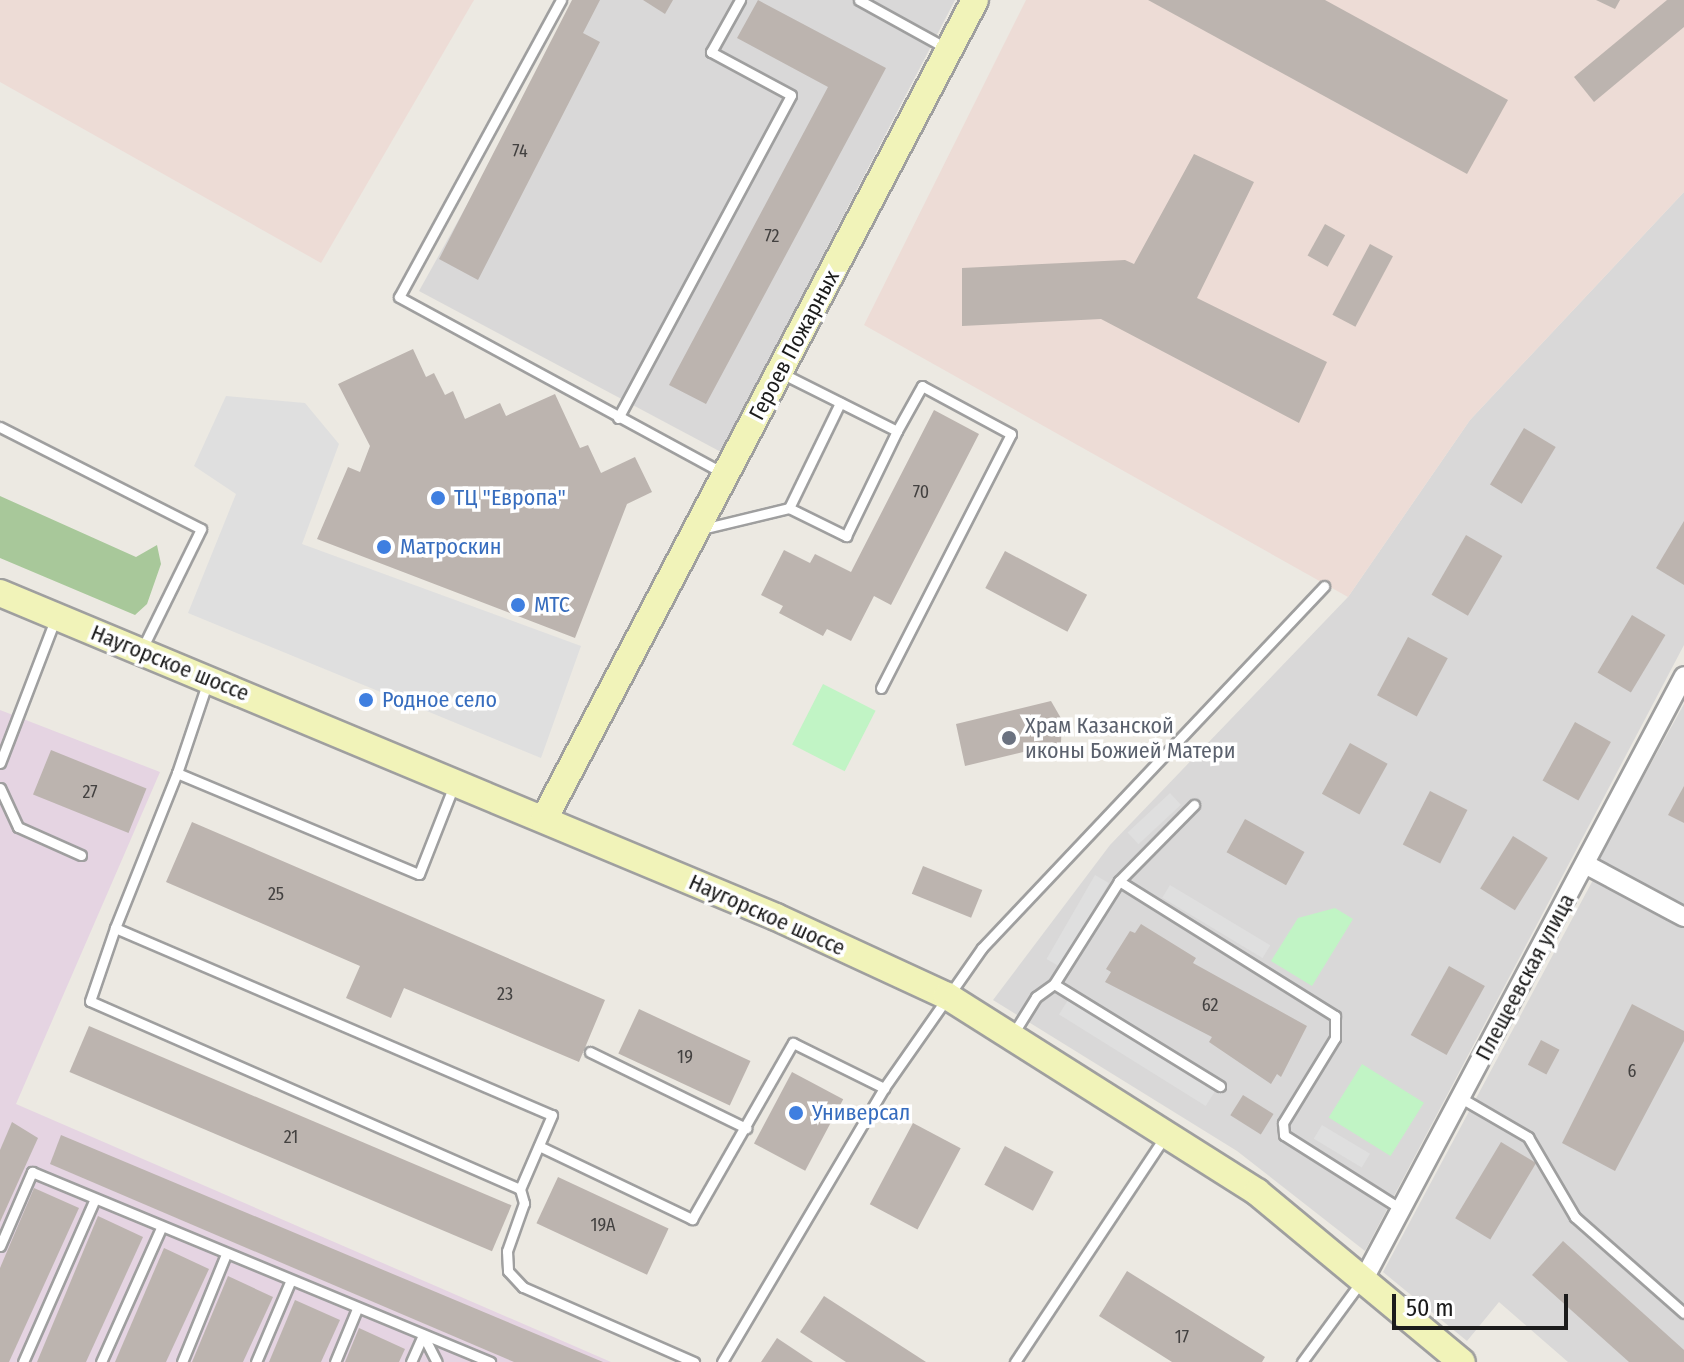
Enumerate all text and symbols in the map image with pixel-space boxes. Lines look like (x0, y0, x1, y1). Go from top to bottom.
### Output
house number: 74 (512, 140, 528, 162)
house number: 72 (764, 225, 780, 247)
street label: Героев Пожарных (743, 266, 845, 424)
house number: 70 (913, 481, 929, 503)
place label: ТЦ "Европа" (454, 485, 566, 511)
marker: ТЦ "Европа" (429, 489, 447, 507)
place label: Матроскин (400, 534, 501, 560)
marker: Матроскин (375, 538, 393, 556)
place label: МТС (534, 592, 570, 618)
marker: МТС (509, 596, 527, 614)
street label: Наугорское шоссе (87, 619, 253, 707)
place label: Родное село (382, 687, 497, 713)
marker: Родное село (357, 691, 375, 709)
place label: Храм Казанской иконы Божией Матери (1025, 712, 1235, 764)
marker: Храм Казанской иконы Божией Матери (1000, 729, 1018, 747)
house number: 27 (82, 781, 98, 803)
street label: Наугорское шоссе (685, 869, 849, 961)
house number: 25 (268, 883, 284, 905)
street label: Плещеевская улица (1470, 889, 1580, 1065)
house number: 23 (497, 983, 513, 1005)
house number: 62 (1202, 994, 1218, 1016)
house number: 19 (677, 1046, 693, 1068)
house number: 6 (1628, 1060, 1636, 1082)
place label: Универсал (812, 1100, 910, 1126)
marker: Универсал (787, 1104, 805, 1122)
house number: 21 (284, 1126, 298, 1148)
house number: 19А (590, 1214, 616, 1236)
scale bar (1396, 1278, 1572, 1328)
text: 50 m (1406, 1294, 1454, 1322)
house number: 17 (1175, 1326, 1189, 1348)

